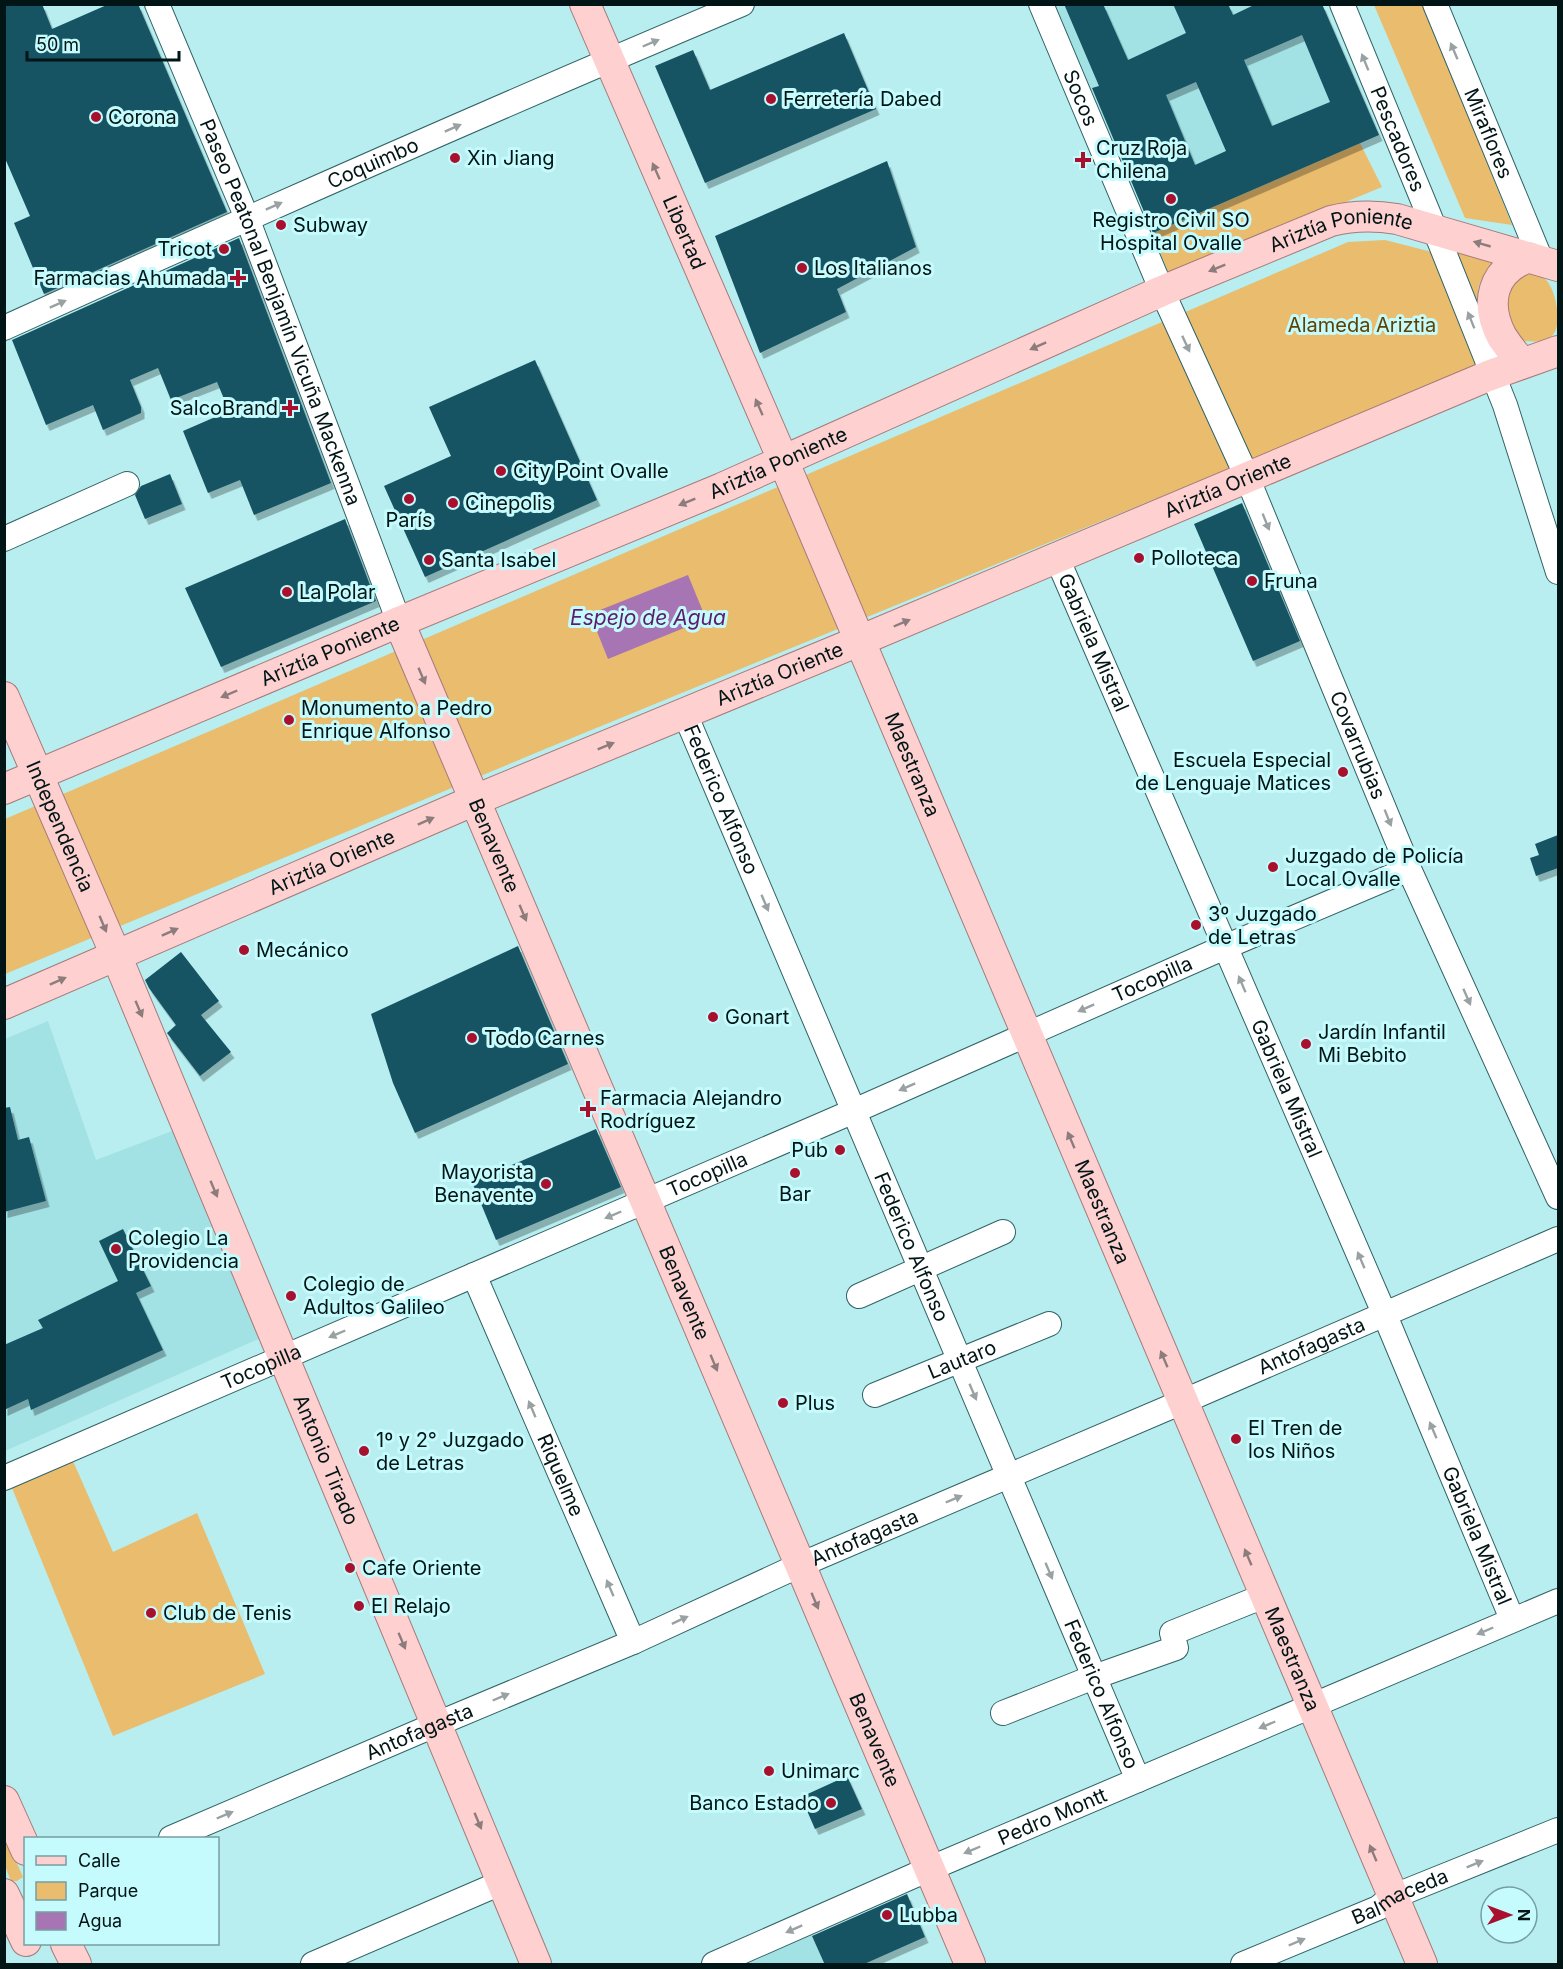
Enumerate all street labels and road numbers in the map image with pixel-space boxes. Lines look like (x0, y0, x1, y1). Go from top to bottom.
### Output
street label: Socos (1058, 66, 1103, 130)
street label: Pescadores (1365, 83, 1430, 195)
street label: Miraflores (1459, 85, 1518, 182)
street label: Paseo Peatonal Benjamín Vicuña Mackenna (195, 115, 366, 509)
street label: Coquimbo (323, 133, 422, 194)
street label: Libertad (658, 192, 711, 273)
street label: Ariztía Poniente (1266, 204, 1416, 257)
street label: Ariztía Poniente (706, 422, 851, 504)
street label: Ariztía Oriente (1161, 448, 1295, 523)
street label: Gabriela Mistral (1053, 570, 1134, 715)
street label: Ariztía Poniente (257, 611, 403, 691)
street label: Ariztía Oriente (713, 637, 847, 711)
street label: Covarrubias (1325, 687, 1391, 803)
street label: Maestranza (880, 709, 945, 820)
street label: Federico Alfonso (679, 721, 764, 878)
street label: Independencia (21, 757, 99, 895)
street label: Benavente (464, 795, 525, 896)
street label: Ariztía Oriente (265, 824, 398, 900)
street label: Tocopilla (1109, 951, 1196, 1007)
street label: Gabriela Mistral (1246, 1016, 1327, 1161)
street label: Tocopilla (664, 1147, 751, 1202)
street label: Maestranza (1070, 1156, 1135, 1268)
street label: Federico Alfonso (869, 1168, 954, 1325)
street label: Benavente (654, 1242, 715, 1343)
street label: Antofagasta (1254, 1312, 1368, 1380)
street label: Lautaro (924, 1335, 1000, 1384)
street label: Tocopilla (217, 1339, 305, 1395)
street label: Antonio Tirado (288, 1391, 364, 1529)
street label: Riquelme (532, 1430, 589, 1520)
street label: Gabriela Mistral (1437, 1463, 1517, 1608)
street label: Antofagasta (807, 1504, 922, 1571)
street label: Maestranza (1260, 1603, 1325, 1715)
street label: Federico Alfonso (1059, 1616, 1144, 1773)
street label: Benavente (844, 1689, 905, 1791)
street label: Antofagasta (362, 1698, 476, 1765)
street label: Pedro Montt (994, 1783, 1111, 1850)
street label: Balmaceda (1348, 1864, 1451, 1930)

